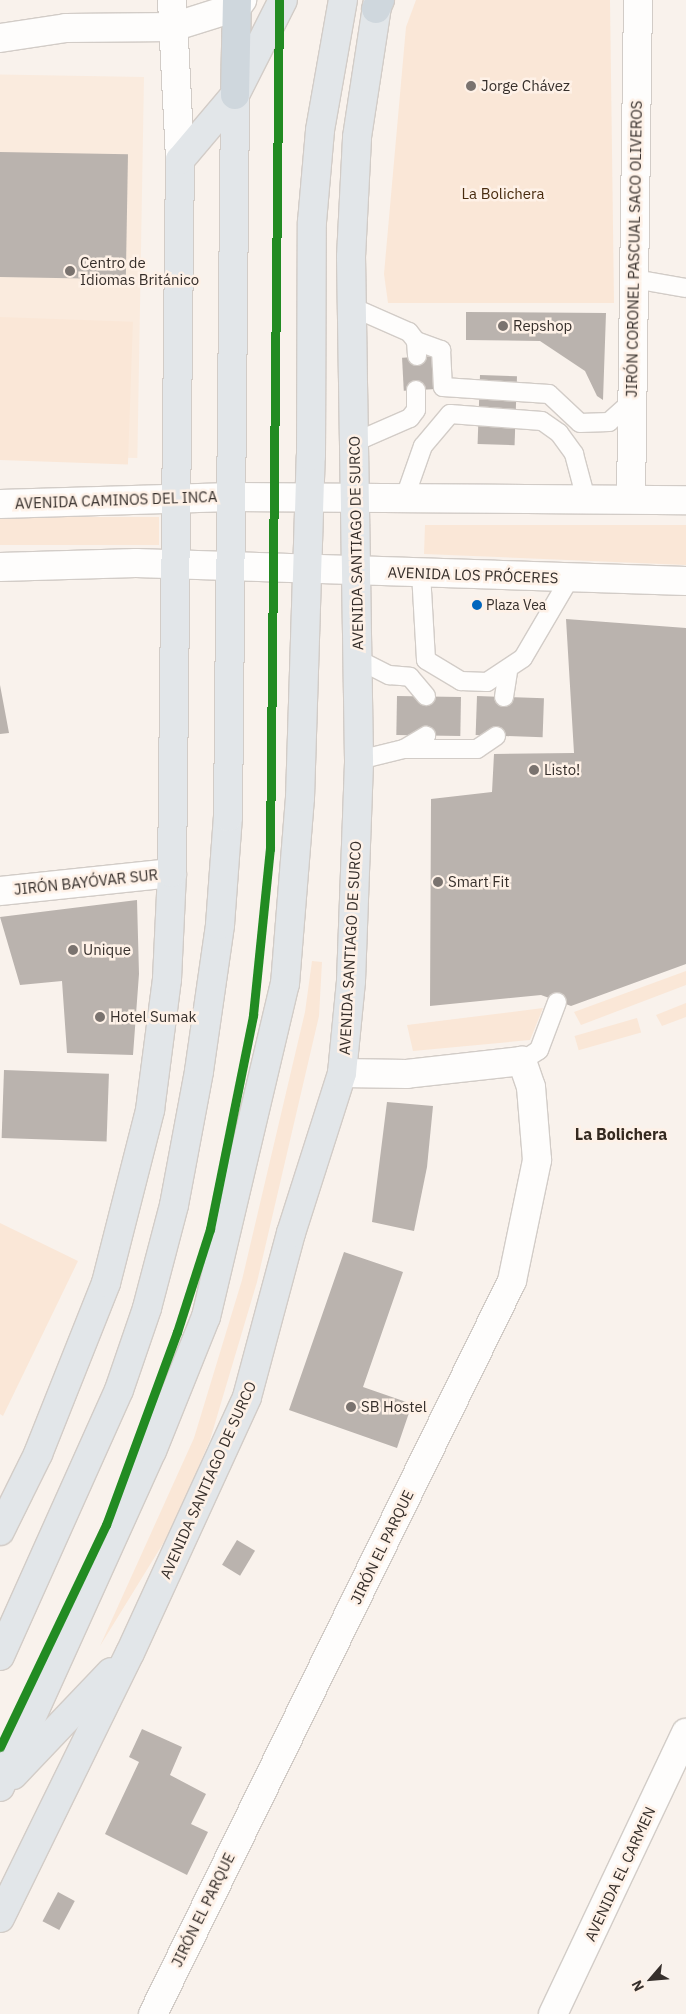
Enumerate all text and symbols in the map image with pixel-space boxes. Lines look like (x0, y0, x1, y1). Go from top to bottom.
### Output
place label: Jorge Chávez (481, 77, 570, 95)
marker: Jorge Chávez (465, 80, 477, 92)
street label: JIRÓN CORONEL PASCUAL SACO OLIVEROS (622, 100, 646, 398)
park label: La Bolichera (462, 185, 544, 203)
place label: Centro de Idiomas Británico (80, 253, 199, 288)
marker: Centro de Idiomas Británico (64, 265, 76, 277)
place label: Repshop (513, 317, 572, 335)
marker: Repshop (497, 320, 509, 332)
street label: AVENIDA SANTIAGO DE SURCO (345, 436, 367, 650)
street label: AVENIDA CAMINOS DEL INCA (14, 487, 218, 513)
street label: AVENIDA LOS PRÓCERES (387, 563, 559, 587)
place label: Plaza Vea (486, 597, 546, 613)
marker: Plaza Vea (472, 600, 482, 610)
place label: Listo! (544, 761, 580, 779)
marker: Listo! (528, 764, 540, 776)
street label: AVENIDA SANTIAGO DE SURCO (335, 841, 365, 1055)
street label: JIRÓN BAYÓVAR SUR (13, 865, 159, 899)
place label: Smart Fit (448, 873, 510, 891)
marker: Smart Fit (432, 876, 444, 888)
place label: Unique (83, 941, 131, 959)
marker: Unique (67, 944, 79, 956)
place label: Hotel Sumak (110, 1008, 196, 1026)
marker: Hotel Sumak (94, 1011, 106, 1023)
district label: La Bolichera (575, 1124, 667, 1144)
street label: AVENIDA SANTIAGO DE SURCO (156, 1378, 260, 1582)
place label: SB Hostel (361, 1398, 427, 1416)
marker: SB Hostel (345, 1401, 357, 1413)
street label: JIRÓN EL PARQUE (347, 1487, 417, 1607)
street label: AVENIDA EL CARMEN (581, 1804, 659, 1944)
street label: JIRÓN EL PARQUE (168, 1850, 238, 1970)
north arrow (626, 1954, 676, 2004)
text: N (627, 1977, 648, 1994)

